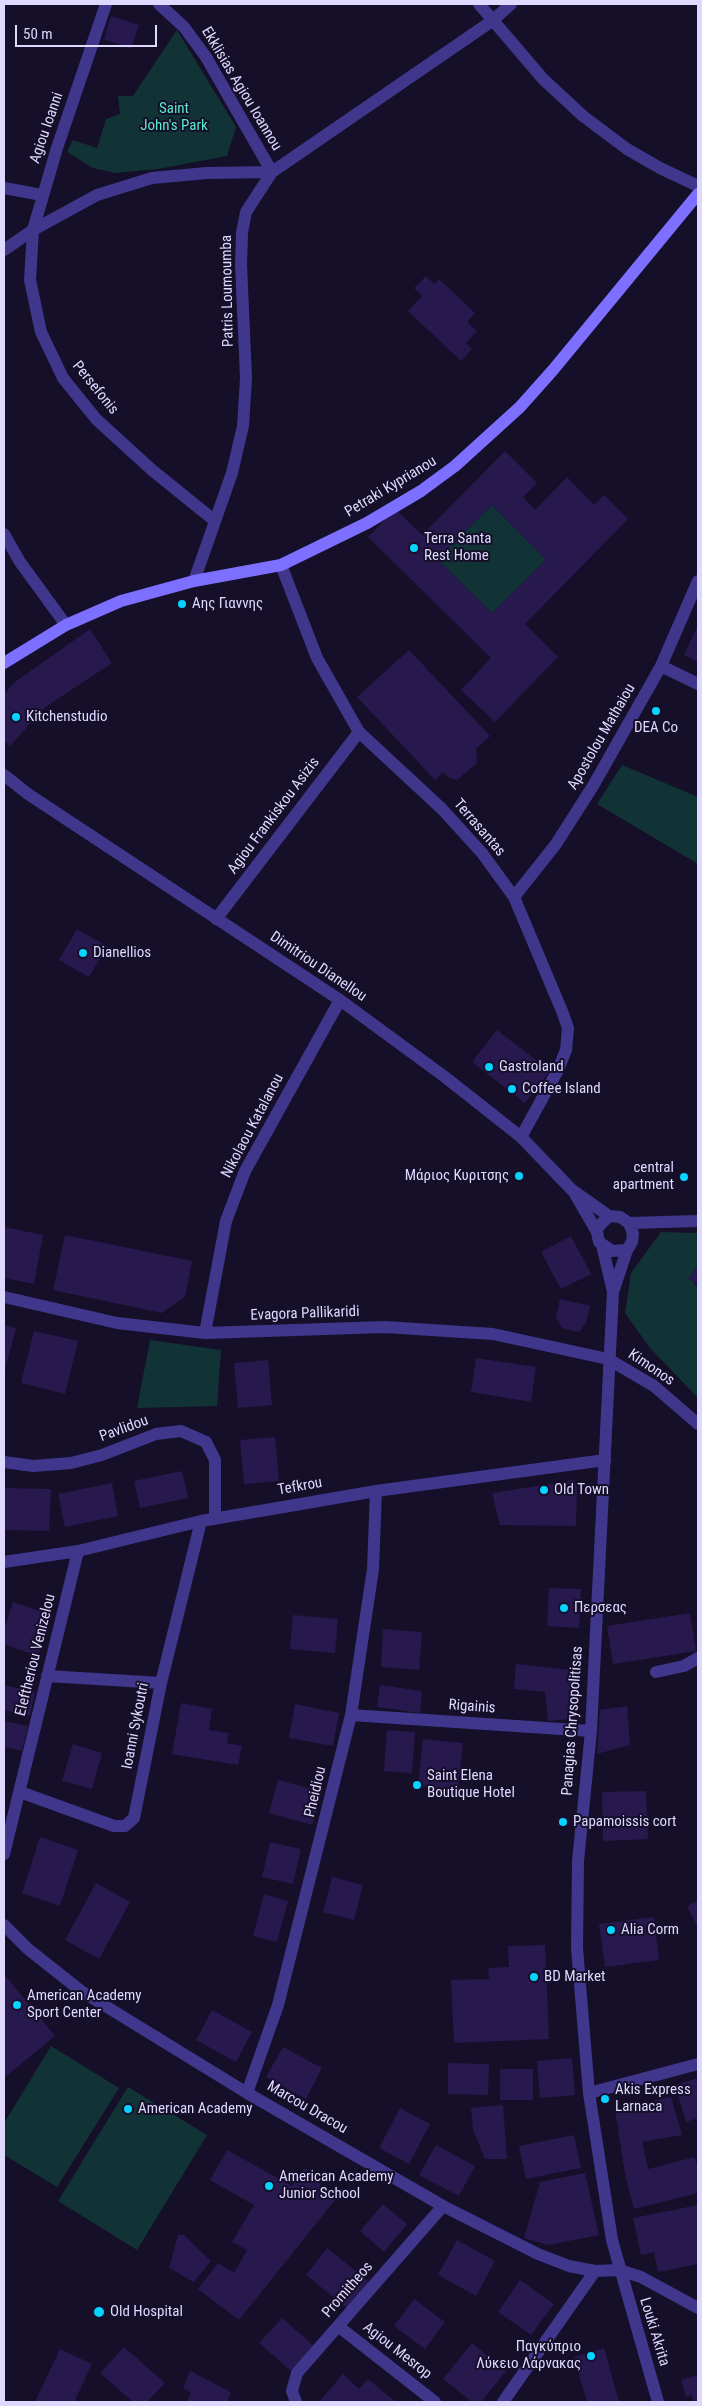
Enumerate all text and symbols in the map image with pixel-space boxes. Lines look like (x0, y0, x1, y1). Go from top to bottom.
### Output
scale bar (18, 15, 160, 47)
street label: Ekklisias Agiou Ioannou (197, 24, 285, 154)
text: 50 m (23, 25, 53, 43)
street label: Agiou Ioanni (26, 90, 68, 166)
park label: Saint John's Park (140, 100, 208, 135)
street label: Patris Loumoumba (218, 235, 238, 347)
street label: Persefonis (68, 358, 122, 418)
street label: Petraki Kyprianou (342, 453, 440, 521)
place label: Terra Santa Rest Home (424, 530, 491, 565)
marker: Terra Santa Rest Home (408, 542, 420, 554)
place label: Αης Γιαννης (192, 595, 263, 613)
marker: Αης Γιαννης (176, 598, 188, 610)
street label: Apostolou Mathaiou (564, 681, 640, 793)
marker: DEA Co (650, 705, 662, 717)
place label: Kitchenstudio (26, 708, 107, 726)
marker: Kitchenstudio (10, 711, 22, 723)
place label: DEA Co (634, 719, 678, 737)
street label: Agiou Frankiskou Asizis (224, 754, 324, 878)
street label: Terrasantas (449, 796, 509, 860)
street label: Dimitriou Dianellou (266, 928, 370, 1006)
place label: Dianellios (93, 944, 151, 962)
marker: Dianellios (77, 947, 89, 959)
place label: Gastroland (499, 1058, 564, 1076)
marker: Gastroland (483, 1061, 495, 1073)
street label: Nikolaou Katalanou (218, 1071, 288, 1181)
place label: Coffee Island (522, 1080, 601, 1098)
marker: Coffee Island (506, 1083, 518, 1095)
place label: central apartment (613, 1159, 674, 1194)
place label: Μάριος Κυριτσης (405, 1167, 509, 1185)
marker: Μάριος Κυριτσης (513, 1170, 525, 1182)
marker: central apartment (678, 1171, 690, 1183)
street label: Evagora Pallikaridi (250, 1303, 360, 1325)
street label: Kimonos (624, 1346, 678, 1390)
street label: Pavlidou (97, 1412, 151, 1446)
street label: Tefkrou (276, 1474, 324, 1500)
place label: Old Town (554, 1481, 609, 1499)
marker: Old Town (538, 1484, 550, 1496)
street label: Eleftheriou Venizelou (12, 1592, 60, 1718)
place label: Περσεας (574, 1599, 627, 1617)
marker: Περσεας (558, 1602, 570, 1614)
street label: Panagias Chrysopolitisas (559, 1646, 587, 1796)
street label: Ioanni Sykoutri (119, 1681, 153, 1771)
street label: Rigainis (448, 1696, 496, 1718)
street label: Pheidiou (301, 1765, 331, 1819)
place label: Saint Elena Boutique Hotel (427, 1767, 515, 1802)
marker: Saint Elena Boutique Hotel (411, 1779, 423, 1791)
place label: Papamoissis cort (573, 1813, 677, 1831)
marker: Papamoissis cort (557, 1816, 569, 1828)
place label: Alia Corm (621, 1921, 679, 1939)
marker: Alia Corm (605, 1924, 617, 1936)
place label: BD Market (544, 1968, 605, 1986)
marker: BD Market (528, 1971, 540, 1983)
place label: American Academy Sport Center (27, 1987, 142, 2022)
marker: American Academy Sport Center (11, 1999, 23, 2011)
street label: Marcou Dracou (264, 2078, 350, 2138)
place label: Akis Express Larnaca (615, 2081, 691, 2116)
marker: Akis Express Larnaca (599, 2093, 611, 2105)
place label: American Academy (138, 2100, 253, 2118)
marker: American Academy (122, 2103, 134, 2115)
place label: American Academy Junior School (279, 2168, 394, 2203)
marker: American Academy Junior School (263, 2180, 275, 2192)
street label: Promitheos (319, 2258, 377, 2322)
street label: Louki Akrita (635, 2296, 673, 2368)
place label: Old Hospital (110, 2303, 183, 2321)
marker: Old Hospital (92, 2305, 106, 2319)
street label: Agiou Mesrop (359, 2319, 435, 2383)
place label: Παγκύπριο Λύκειο Λάρνακας (476, 2338, 581, 2373)
marker: Παγκύπριο Λύκειο Λάρνακας (585, 2350, 597, 2362)

